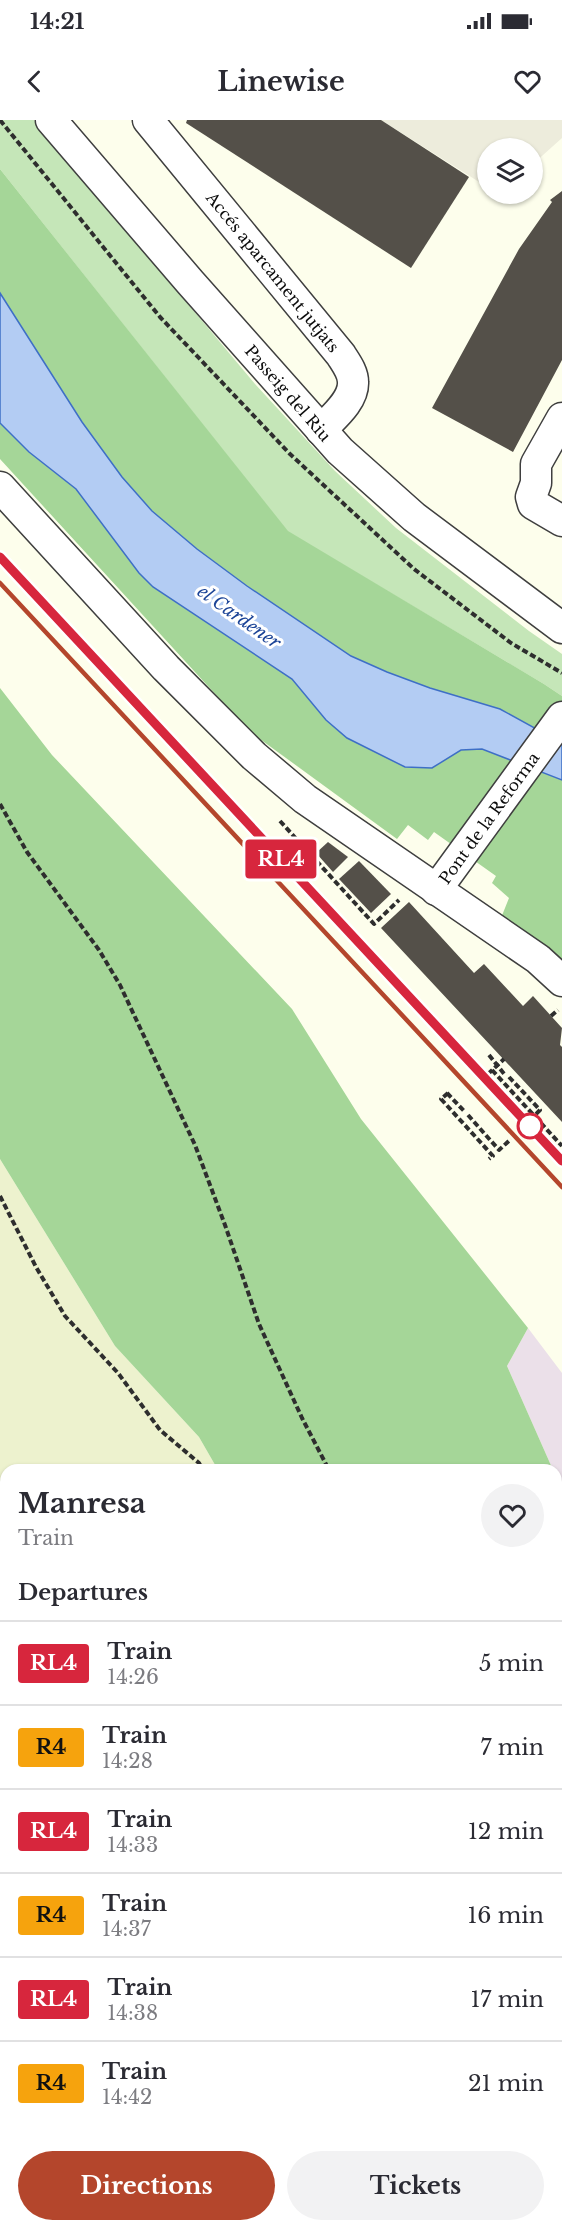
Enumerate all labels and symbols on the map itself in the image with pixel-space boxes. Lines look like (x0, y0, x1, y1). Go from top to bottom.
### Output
street label: Accés aparcament jutjats (202, 187, 344, 356)
street label: Passeig del Riu (241, 341, 336, 446)
water label: el Cardener (193, 580, 285, 654)
street label: Pont de la Reforma (435, 748, 544, 888)
line badge: RL4 (246, 840, 316, 878)
unlabelled marker (517, 1113, 543, 1139)

